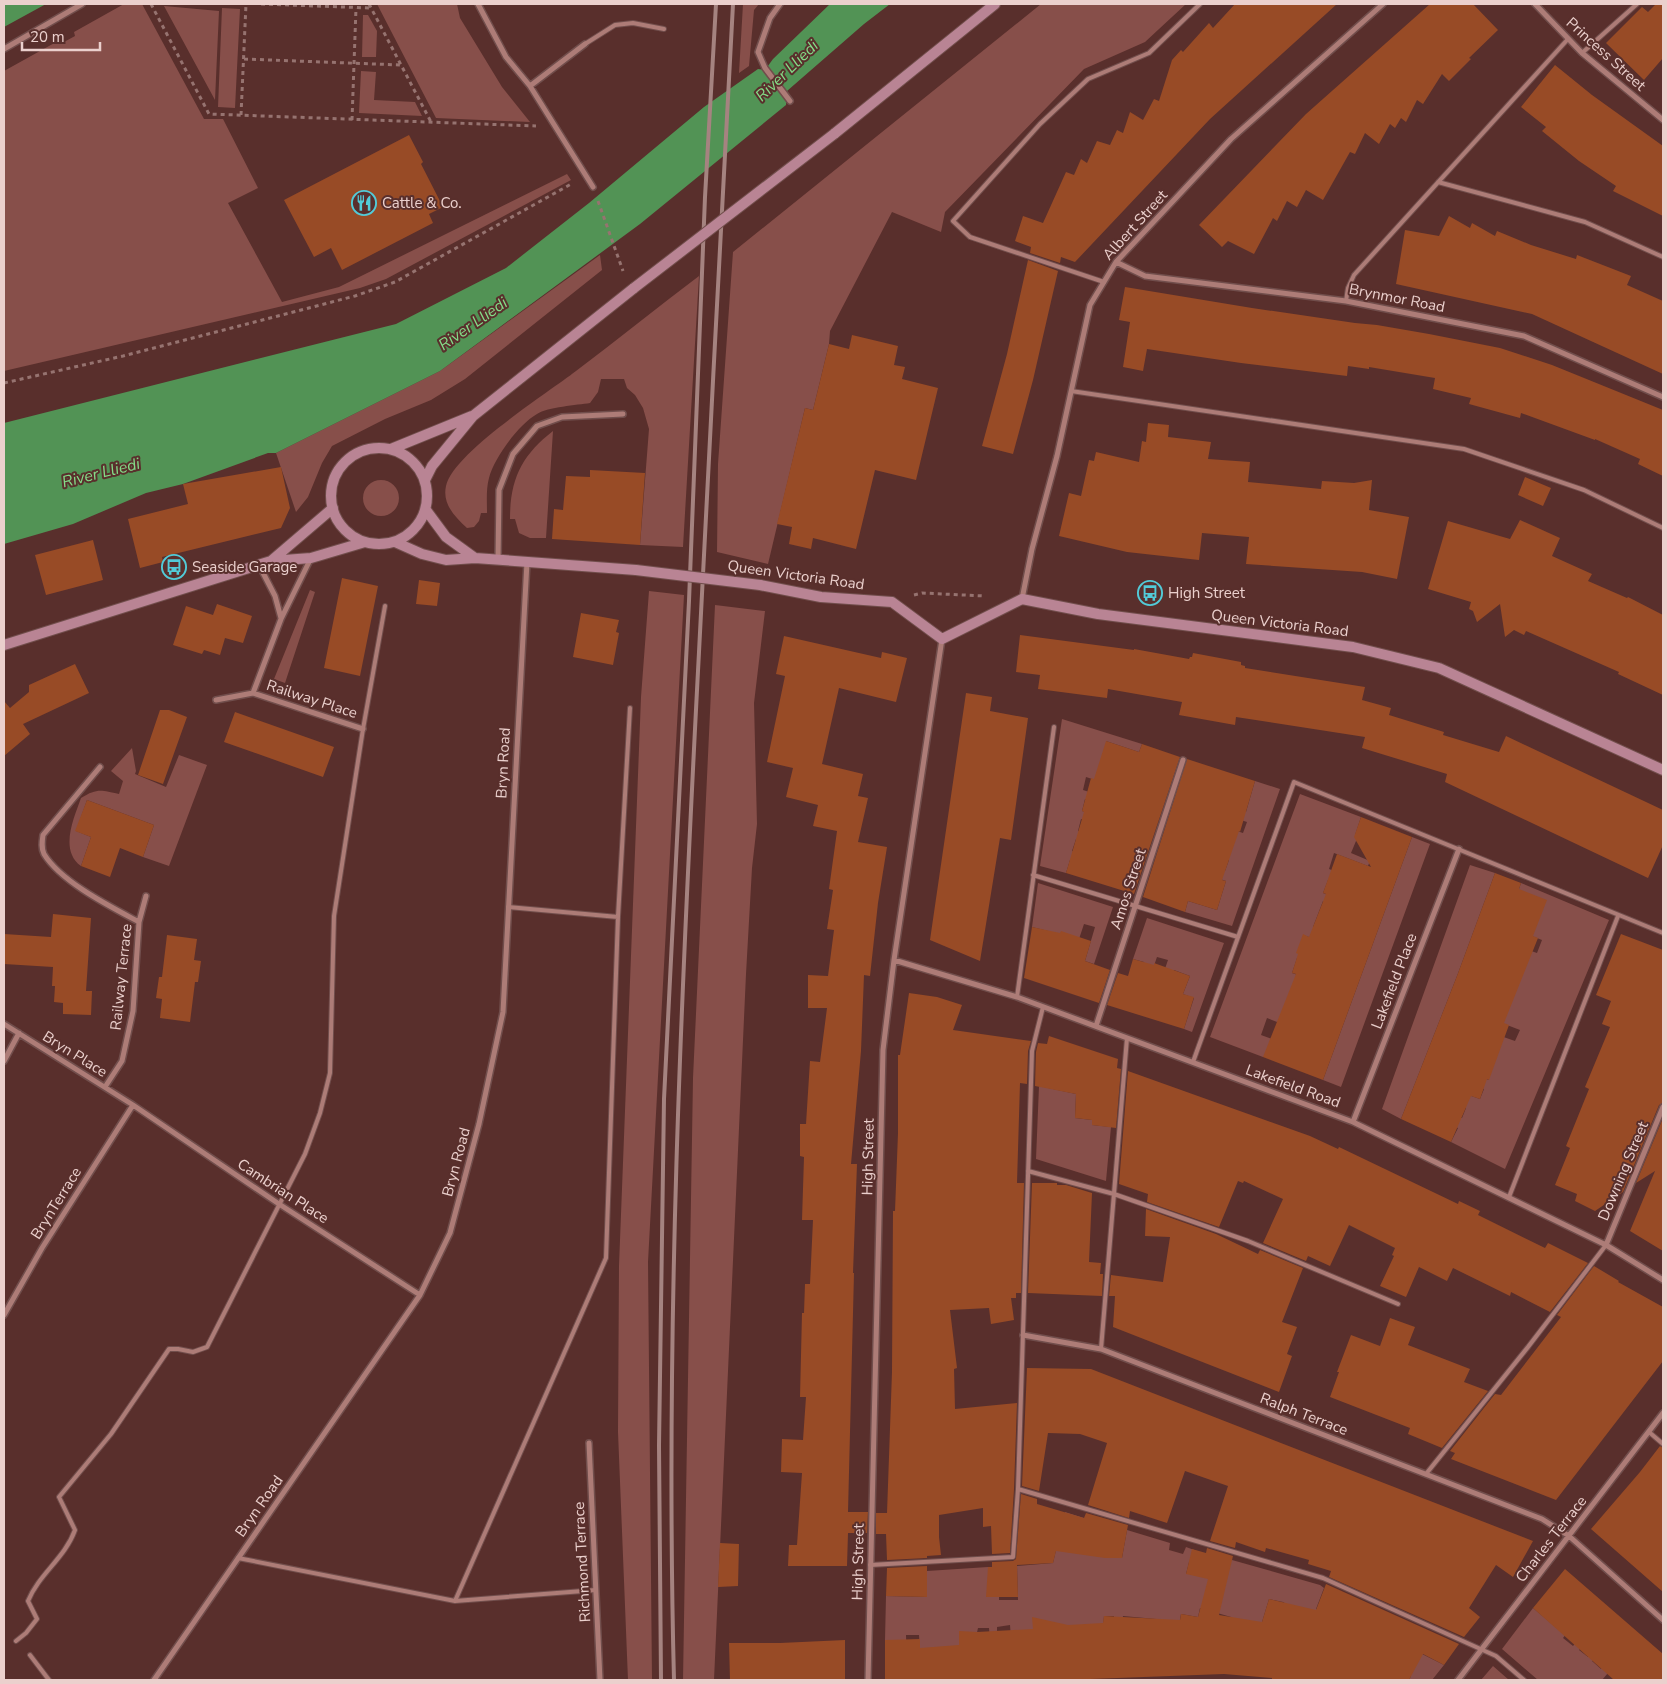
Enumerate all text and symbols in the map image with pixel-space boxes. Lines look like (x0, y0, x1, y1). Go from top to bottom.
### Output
street label: Princess Street (1562, 13, 1651, 96)
scale bar (22, 20, 100, 52)
text: 20 m (30, 27, 65, 47)
water label: River Lliedi (751, 35, 823, 107)
street label: Albert Street (1098, 185, 1172, 264)
restaurant icon: Cattle & Co. (351, 190, 377, 216)
place label: Cattle & Co. (382, 193, 462, 213)
street label: Brynmor Road (1347, 279, 1447, 317)
water label: River Lliedi (434, 292, 512, 356)
water label: River Lliedi (60, 453, 143, 493)
bus stop icon: Seaside Garage (161, 554, 187, 580)
street label: Queen Victoria Road (726, 555, 866, 595)
place label: Seaside Garage (192, 557, 297, 577)
bus stop icon: High Street (1137, 580, 1163, 606)
place label: High Street (1168, 583, 1246, 603)
street label: Queen Victoria Road (1210, 605, 1350, 641)
street label: Railway Place (264, 675, 360, 723)
street label: Bryn Road (491, 727, 515, 799)
street label: Amos Street (1105, 845, 1151, 932)
street label: Railway Terrace (105, 923, 137, 1031)
street label: Lakefield Place (1366, 930, 1422, 1032)
street label: Bryn Place (39, 1026, 111, 1082)
street label: Lakefield Road (1243, 1060, 1343, 1112)
street label: High Street (857, 1118, 879, 1196)
street label: Downing Street (1593, 1118, 1653, 1224)
street label: Bryn Road (437, 1125, 475, 1199)
street label: Cambrian Place (233, 1154, 333, 1228)
street label: BrynTerrace (26, 1163, 86, 1243)
street label: Ralph Terrace (1257, 1388, 1351, 1440)
street label: Bryn Road (230, 1471, 288, 1541)
street label: Charles Terrace (1511, 1492, 1591, 1586)
street label: Richmond Terrace (569, 1501, 595, 1623)
street label: High Street (847, 1523, 869, 1601)

